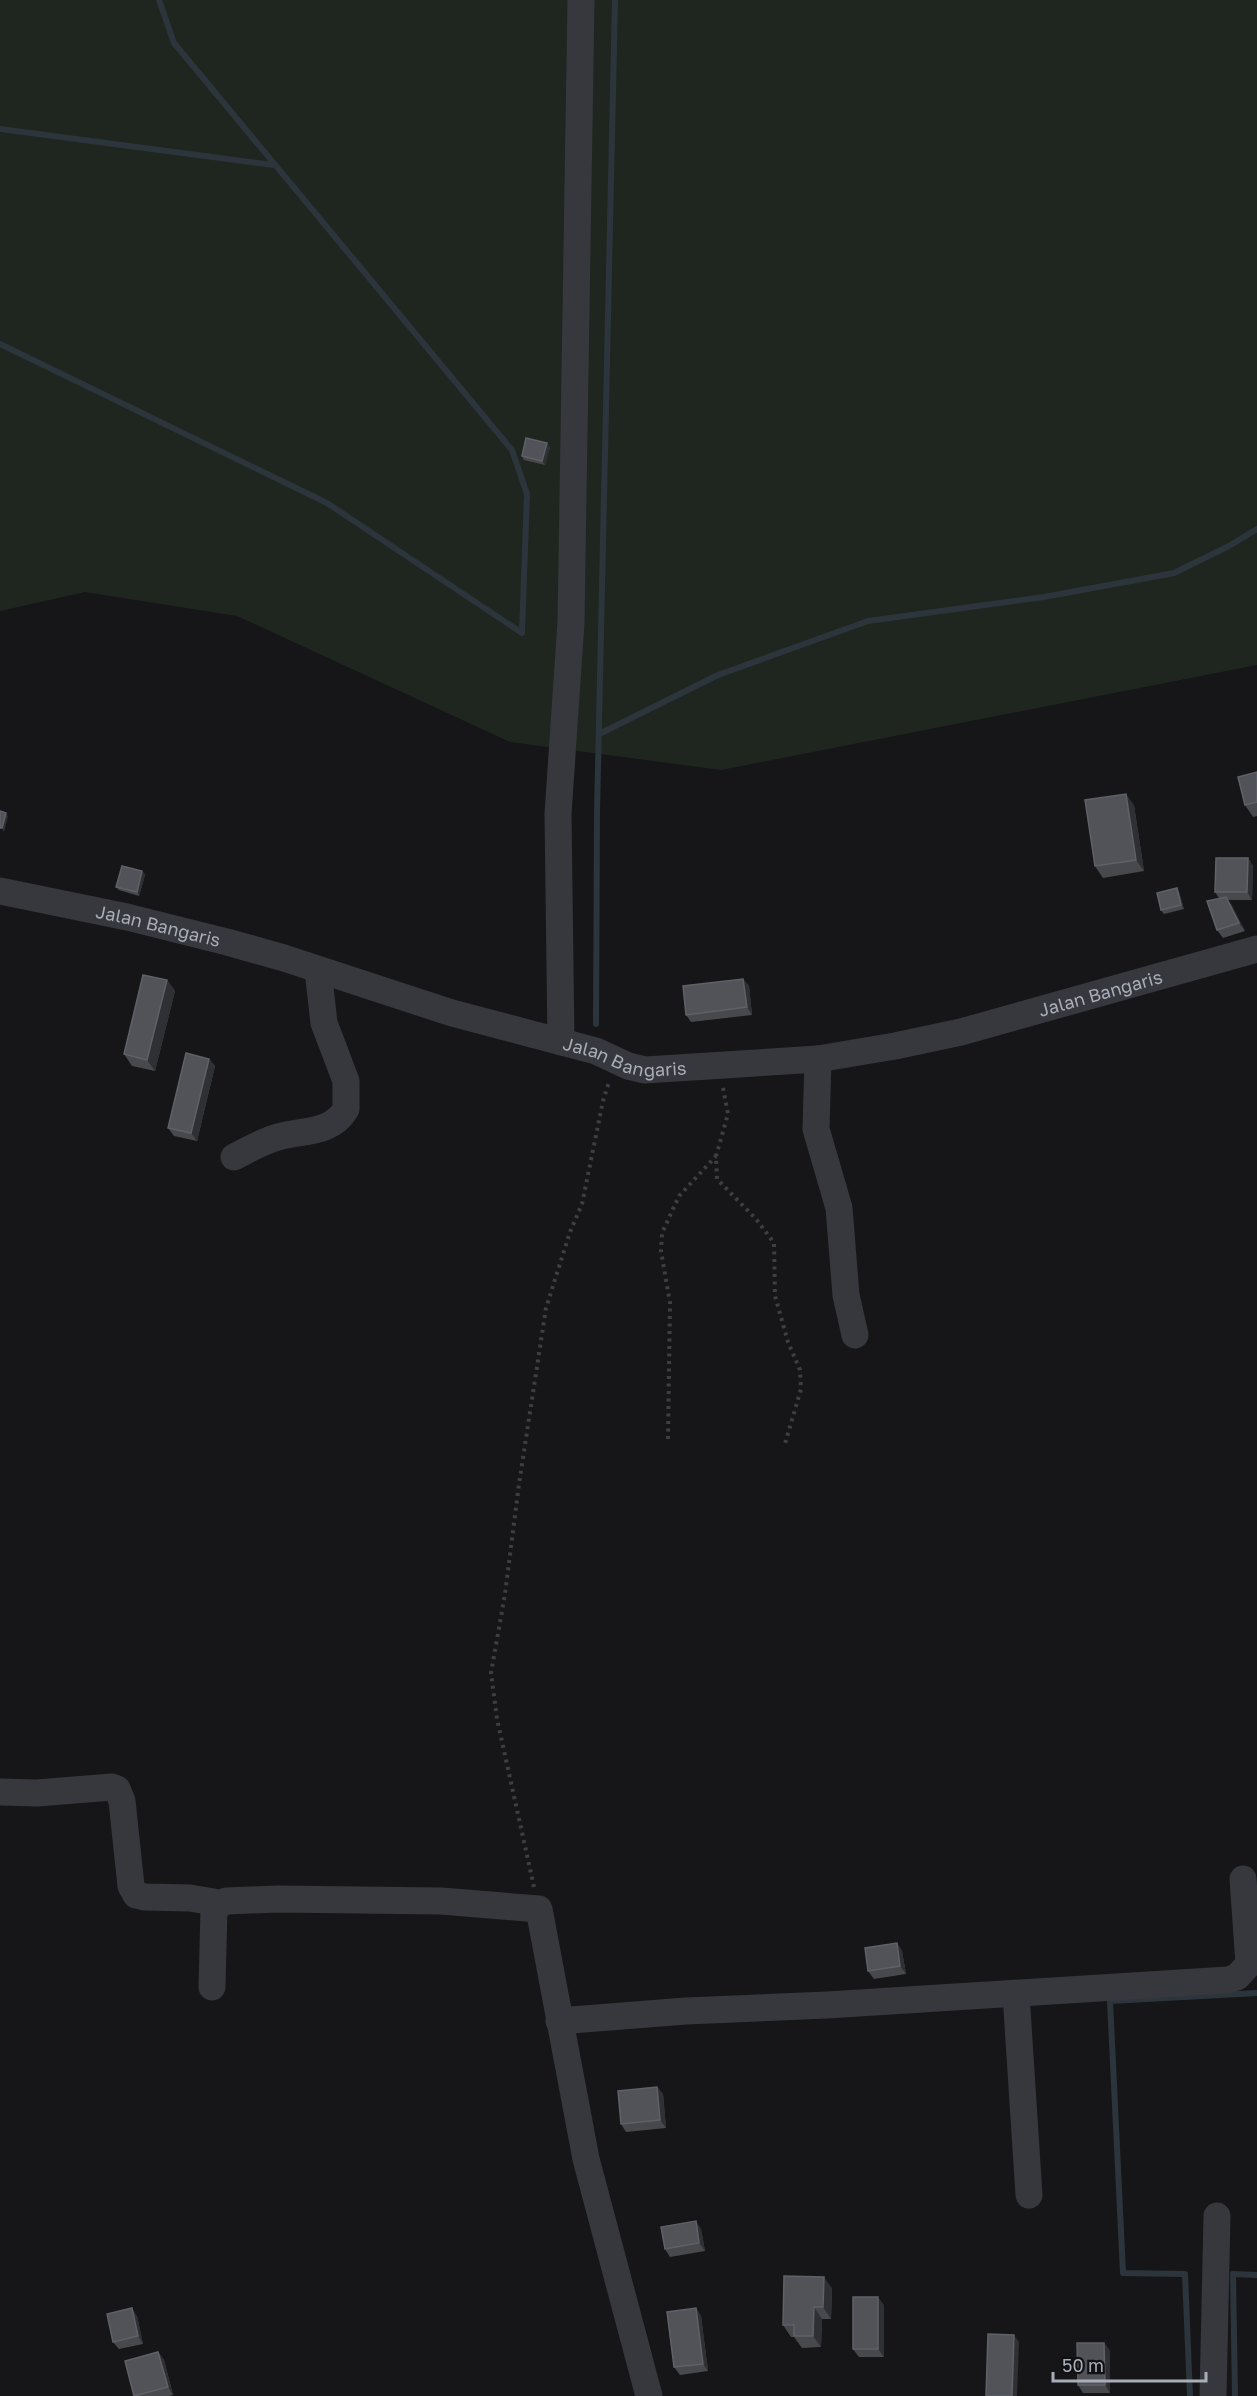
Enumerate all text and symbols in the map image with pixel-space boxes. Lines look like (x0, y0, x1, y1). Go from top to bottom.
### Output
street label: Jalan Bangaris (94, 900, 223, 951)
street label: Jalan Bangaris (1036, 965, 1165, 1021)
street label: Jalan Bangaris (561, 1032, 687, 1081)
scale bar (1053, 2345, 1206, 2383)
text: 50 m (1062, 2354, 1104, 2376)

